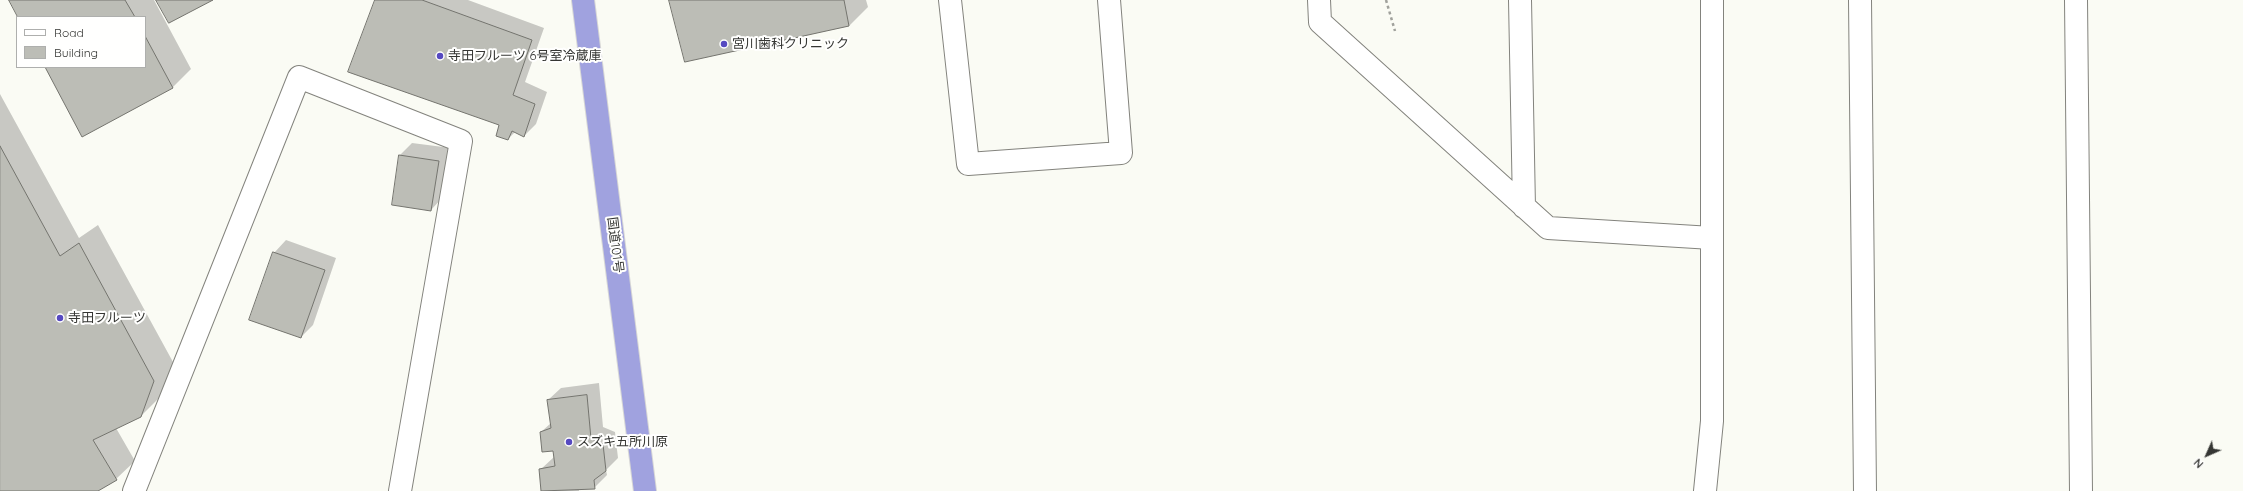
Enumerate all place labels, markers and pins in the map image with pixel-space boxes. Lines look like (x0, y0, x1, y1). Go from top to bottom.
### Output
place label: 宮川歯科クリニック (732, 36, 849, 52)
marker: 宮川歯科クリニック (719, 39, 729, 49)
place label: 寺田フルーツ 6号室冷蔵庫 (448, 48, 602, 64)
marker: 寺田フルーツ 6号室冷蔵庫 (435, 51, 445, 61)
place label: 寺田フルーツ (68, 310, 146, 326)
marker: 寺田フルーツ (55, 313, 65, 323)
place label: スズキ五所川原 (577, 434, 668, 450)
marker: スズキ五所川原 (564, 437, 574, 447)

